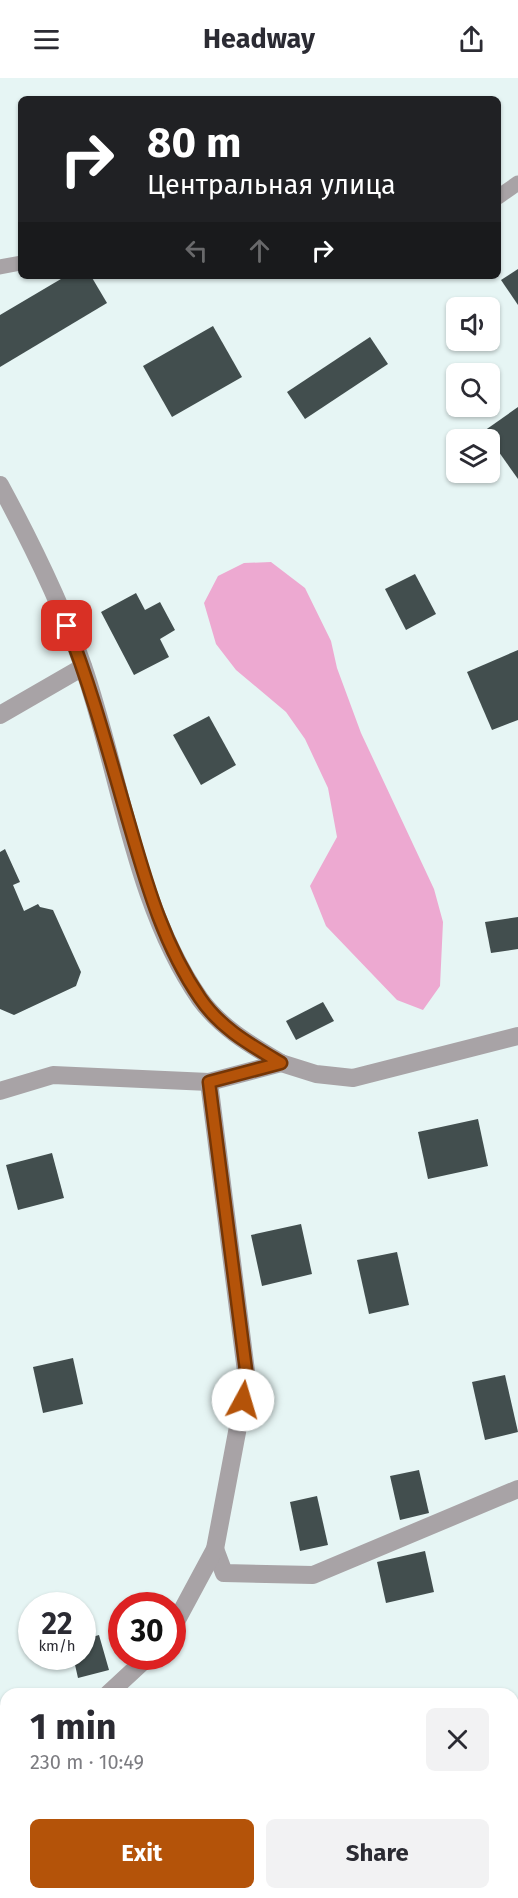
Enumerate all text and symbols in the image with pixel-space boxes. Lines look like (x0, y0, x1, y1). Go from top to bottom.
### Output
icon: menu (30, 23, 63, 56)
text: Headway (203, 23, 315, 55)
icon: share (455, 23, 488, 56)
text: 80 m (147, 118, 241, 168)
icon: right (48, 120, 126, 198)
text: Центральная улица (147, 169, 396, 201)
icon: left (180, 234, 213, 267)
icon: ahead (243, 234, 276, 267)
icon: right (306, 234, 339, 267)
map controls (446, 297, 500, 483)
button: sound (446, 297, 500, 351)
button: search (446, 363, 500, 417)
button: layers (446, 429, 500, 483)
pin (41, 600, 92, 651)
icon: arrive (50, 609, 83, 642)
position arrow (211, 1368, 275, 1432)
speed limit sign: 30 (108, 1592, 186, 1670)
text: 22 (41, 1606, 73, 1642)
text: km/h (38, 1637, 76, 1655)
text: 1 min (30, 1705, 117, 1749)
button: close (426, 1708, 489, 1771)
text: 230 m · 10:49 (30, 1750, 144, 1774)
button: Exit (30, 1819, 254, 1888)
button: Share (266, 1819, 489, 1888)

